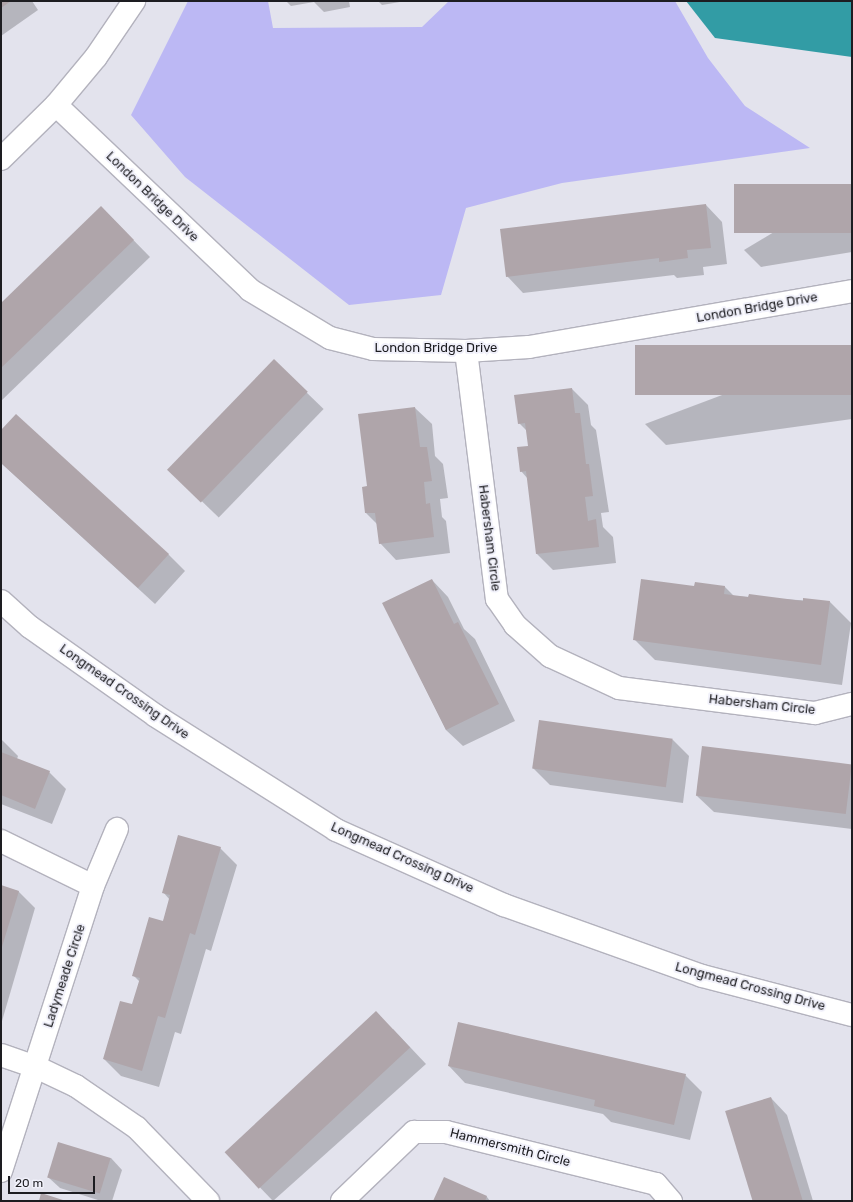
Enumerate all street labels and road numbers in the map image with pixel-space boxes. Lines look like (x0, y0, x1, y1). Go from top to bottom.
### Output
street label: London Bridge Drive (102, 149, 202, 245)
street label: London Bridge Drive (695, 290, 819, 326)
street label: London Bridge Drive (375, 340, 497, 356)
street label: Habersham Circle (475, 484, 503, 592)
street label: Longmead Crossing Drive (56, 641, 192, 743)
street label: Habersham Circle (708, 692, 816, 718)
street label: Longmead Crossing Drive (328, 819, 476, 897)
street label: Ladymeade Circle (41, 922, 89, 1030)
street label: Longmead Crossing Drive (673, 959, 827, 1015)
street label: Hammersmith Circle (448, 1125, 572, 1171)

